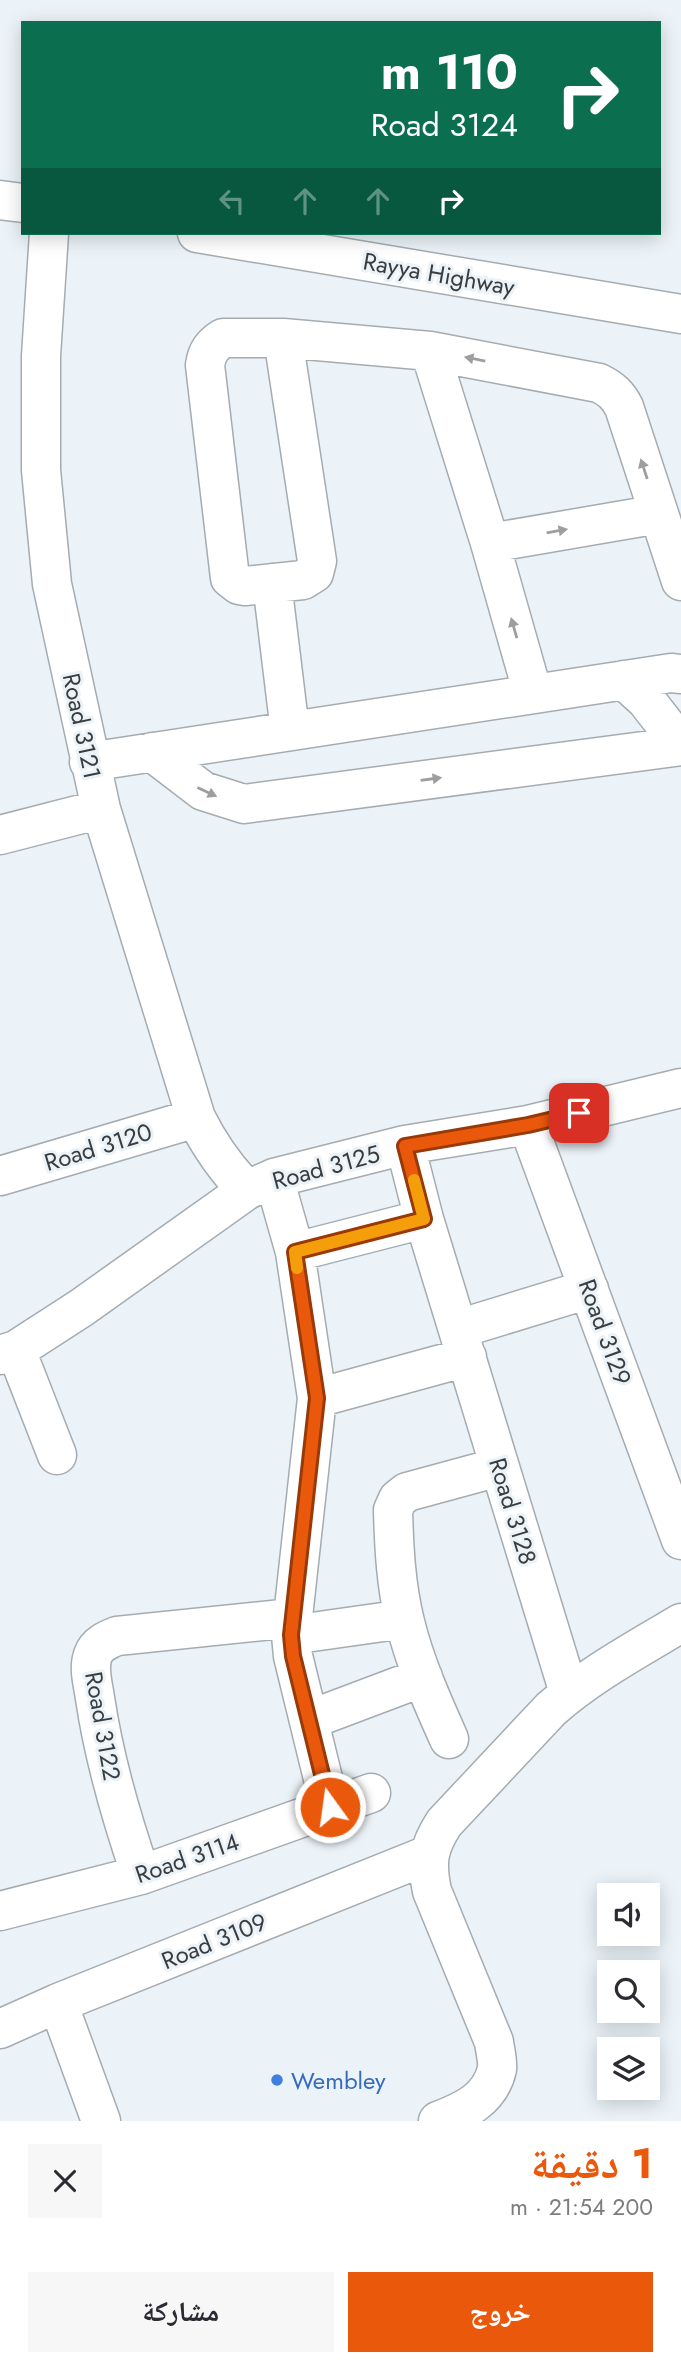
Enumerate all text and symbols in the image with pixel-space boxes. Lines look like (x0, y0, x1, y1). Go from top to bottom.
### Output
text: 110 m (381, 37, 518, 107)
icon: right (542, 49, 633, 140)
text: Road 3124 (371, 102, 518, 148)
icon: left (213, 182, 251, 220)
icon: ahead (286, 182, 324, 220)
icon: ahead (359, 182, 397, 220)
icon: right (432, 182, 470, 220)
street label: Rayya Highway (360, 243, 518, 305)
one-way arrow (464, 354, 486, 365)
one-way arrow (639, 459, 649, 480)
one-way arrow (546, 525, 568, 536)
one-way arrow (509, 618, 519, 639)
street label: Road 3121 (54, 670, 110, 782)
one-way arrow (420, 773, 442, 784)
one-way arrow (197, 786, 217, 798)
pin (549, 1083, 609, 1143)
icon: arrive (560, 1094, 598, 1132)
street label: Road 3120 (40, 1114, 156, 1180)
street label: Road 3125 (268, 1136, 384, 1198)
street label: Road 3129 (570, 1274, 640, 1390)
street label: Road 3128 (480, 1453, 546, 1569)
street label: Road 3122 (76, 1669, 130, 1783)
position arrow (293, 1770, 367, 1844)
street label: Road 3114 (130, 1824, 244, 1892)
map controls (597, 1883, 660, 2100)
button: sound (597, 1883, 660, 1946)
street label: Road 3109 (156, 1904, 272, 1978)
button: search (597, 1960, 660, 2023)
button: layers (597, 2037, 660, 2100)
place label: Wembley (291, 2063, 386, 2098)
marker: Wembley (269, 2072, 285, 2088)
text: 1 دقيقة (531, 2133, 653, 2194)
button: close (28, 2144, 102, 2218)
text: 200 m · 21:54 (510, 2190, 653, 2224)
button: مشاركة (28, 2272, 334, 2352)
button: خروج (348, 2272, 653, 2352)

